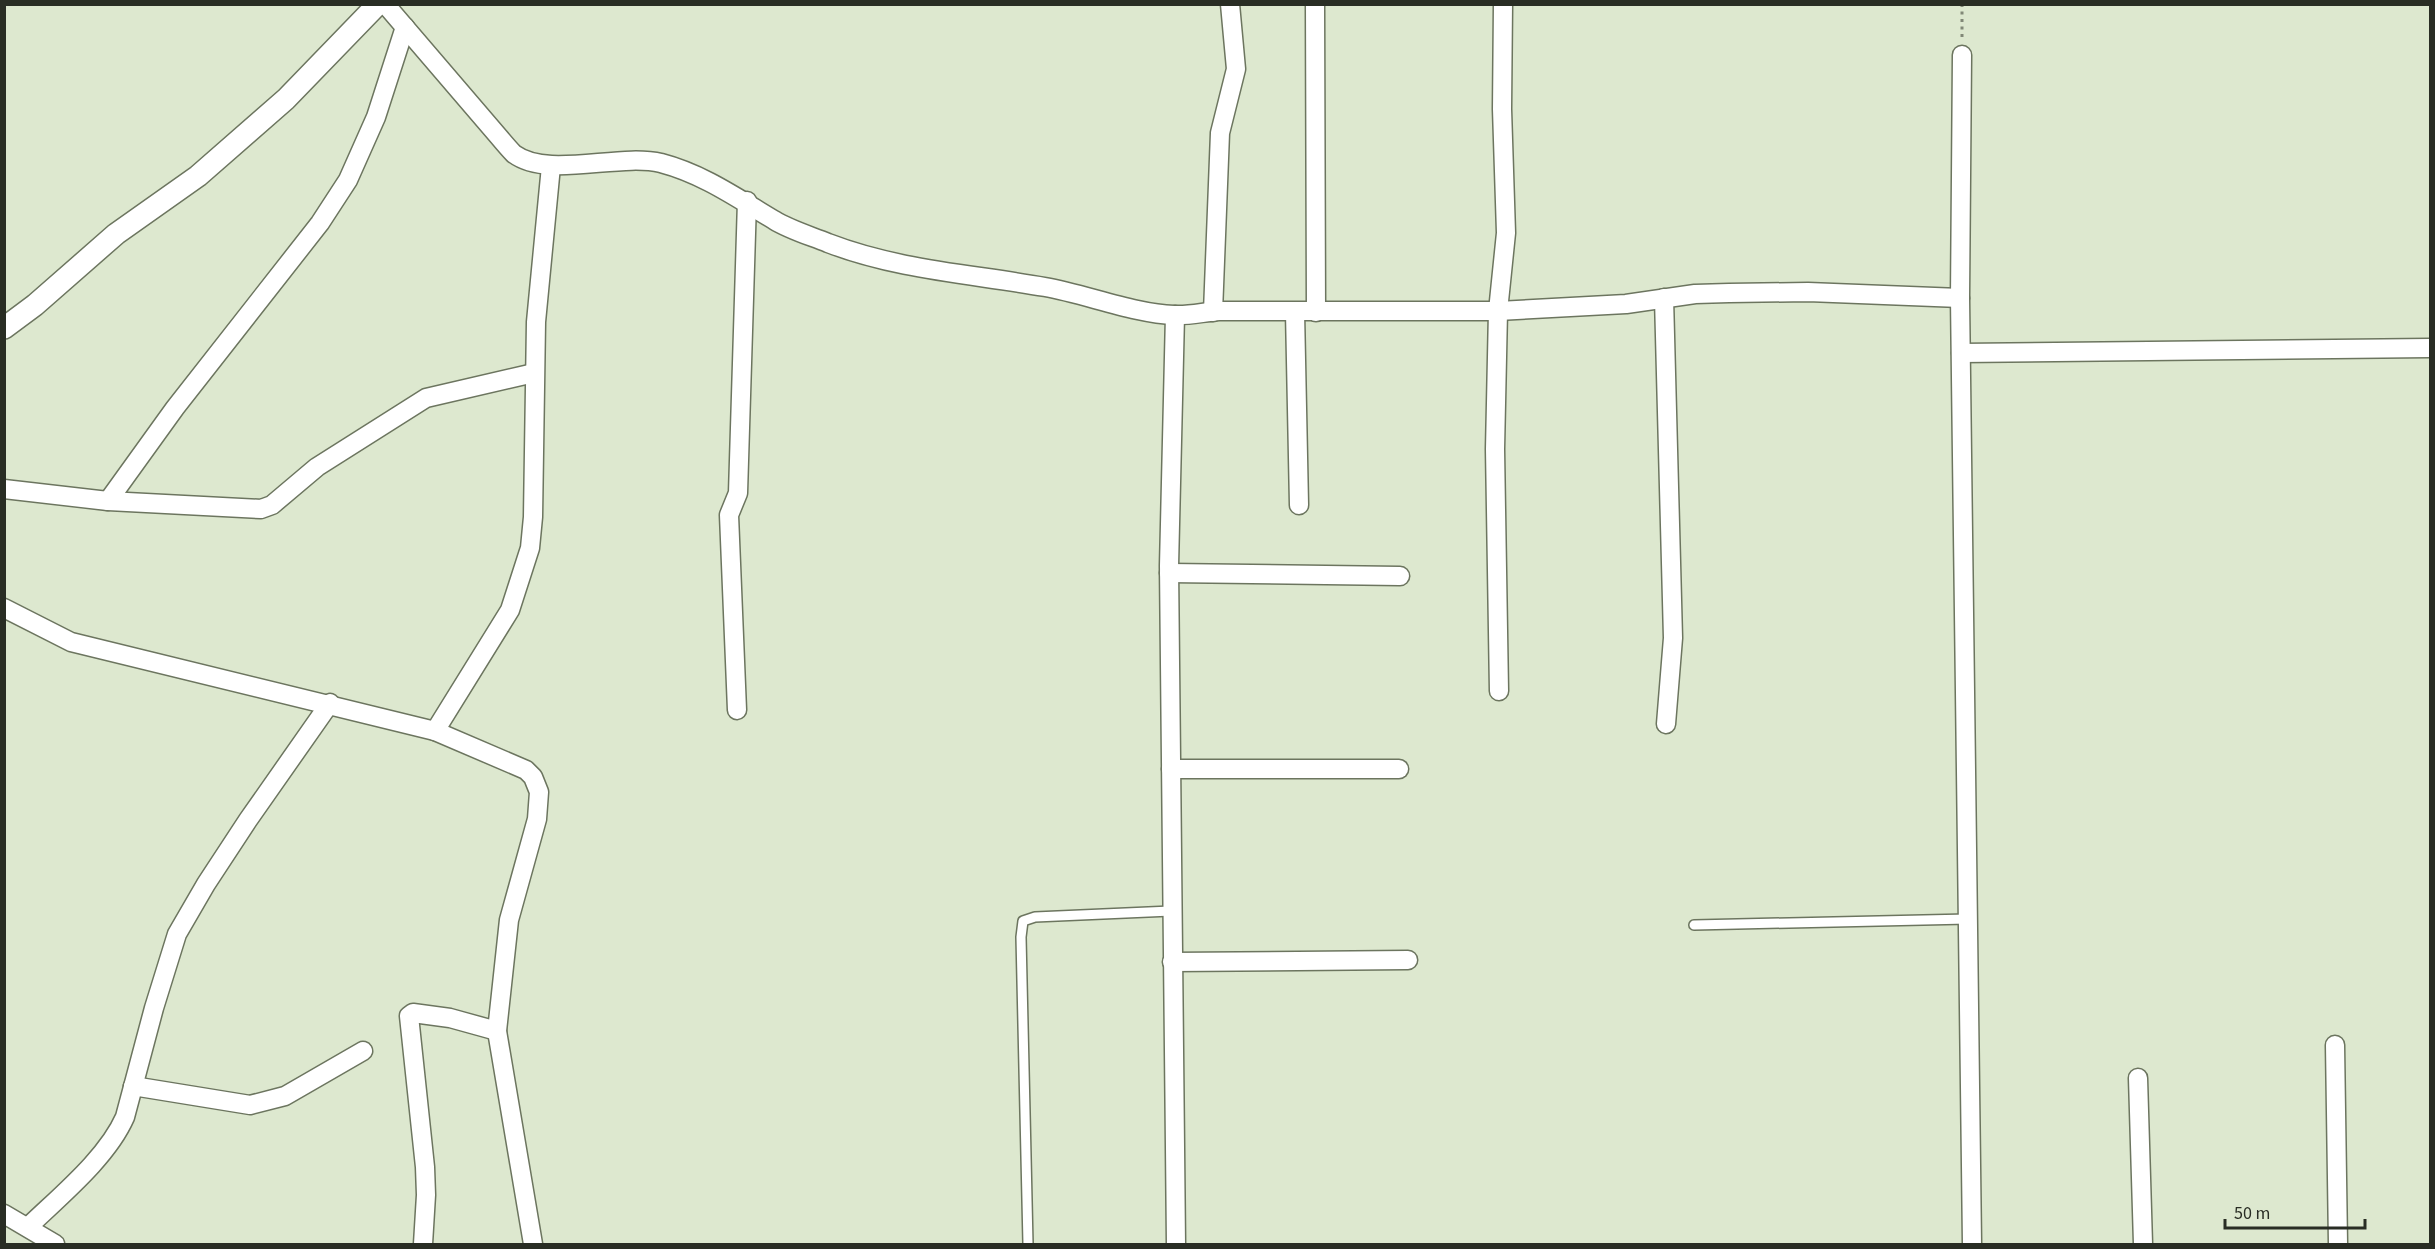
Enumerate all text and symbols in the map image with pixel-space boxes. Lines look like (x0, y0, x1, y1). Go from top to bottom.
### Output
scale bar (2225, 1192, 2364, 1230)
text: 50 m (2234, 1201, 2270, 1226)

